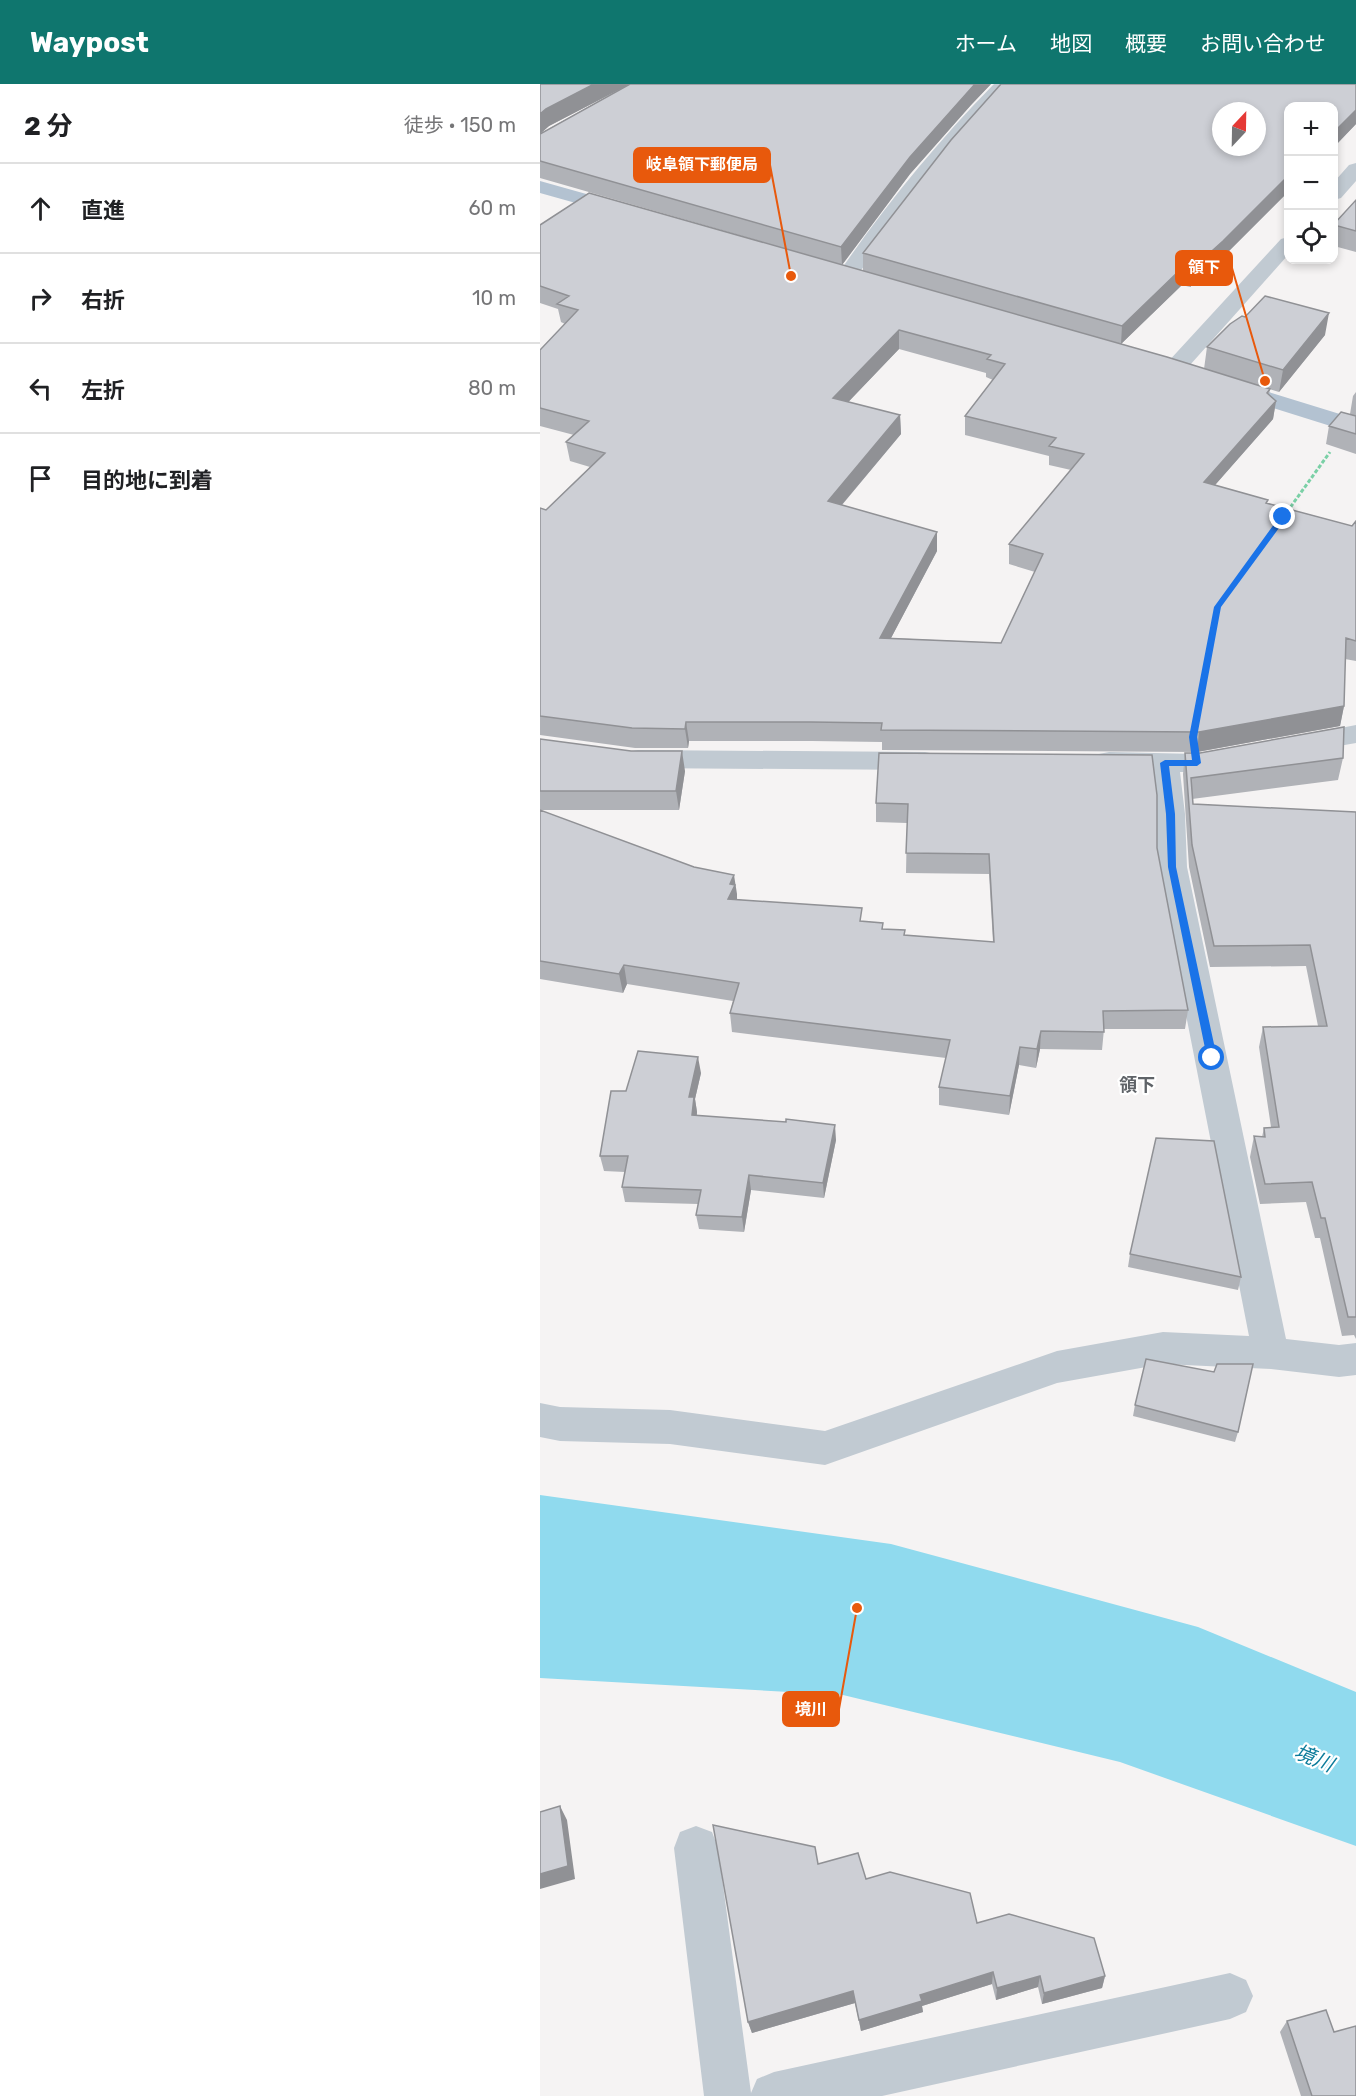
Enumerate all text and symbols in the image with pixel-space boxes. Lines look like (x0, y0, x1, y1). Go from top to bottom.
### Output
text: Waypost (30, 26, 149, 59)
text: ホーム (955, 31, 1017, 56)
text: 地図 (1050, 31, 1092, 56)
text: 概要 (1125, 31, 1167, 56)
text: お問い合わせ (1200, 31, 1326, 56)
north arrow (1212, 102, 1266, 156)
map controls (1284, 102, 1338, 264)
button: + (1284, 102, 1338, 156)
text: 2 分 (24, 111, 72, 142)
text: 徒歩 · 150 m (404, 113, 516, 137)
callout: 岐阜領下郵便局 (634, 148, 770, 182)
text: 岐阜領下郵便局 (646, 155, 758, 174)
button: − (1284, 156, 1338, 210)
icon: ahead (24, 192, 57, 225)
text: 60 m (469, 196, 516, 220)
text: 直進 (81, 197, 125, 224)
button: locate (1284, 210, 1338, 264)
callout: 領下 (1176, 251, 1232, 285)
text: 領下 (1188, 258, 1220, 277)
icon: right (24, 282, 57, 315)
text: 10 m (472, 286, 516, 310)
text: 右折 (81, 287, 125, 314)
icon: left (24, 372, 57, 405)
text: 80 m (468, 376, 516, 400)
text: 左折 (81, 377, 125, 404)
icon: arrive (24, 462, 57, 495)
text: 目的地に到着 (81, 467, 213, 494)
route end (1269, 503, 1295, 529)
route start (1198, 1044, 1224, 1070)
district label: 領下 (1119, 1074, 1155, 1096)
callout: 境川 (783, 1692, 839, 1726)
text: 境川 (795, 1700, 827, 1719)
water label: 境川 (1291, 1739, 1339, 1777)

